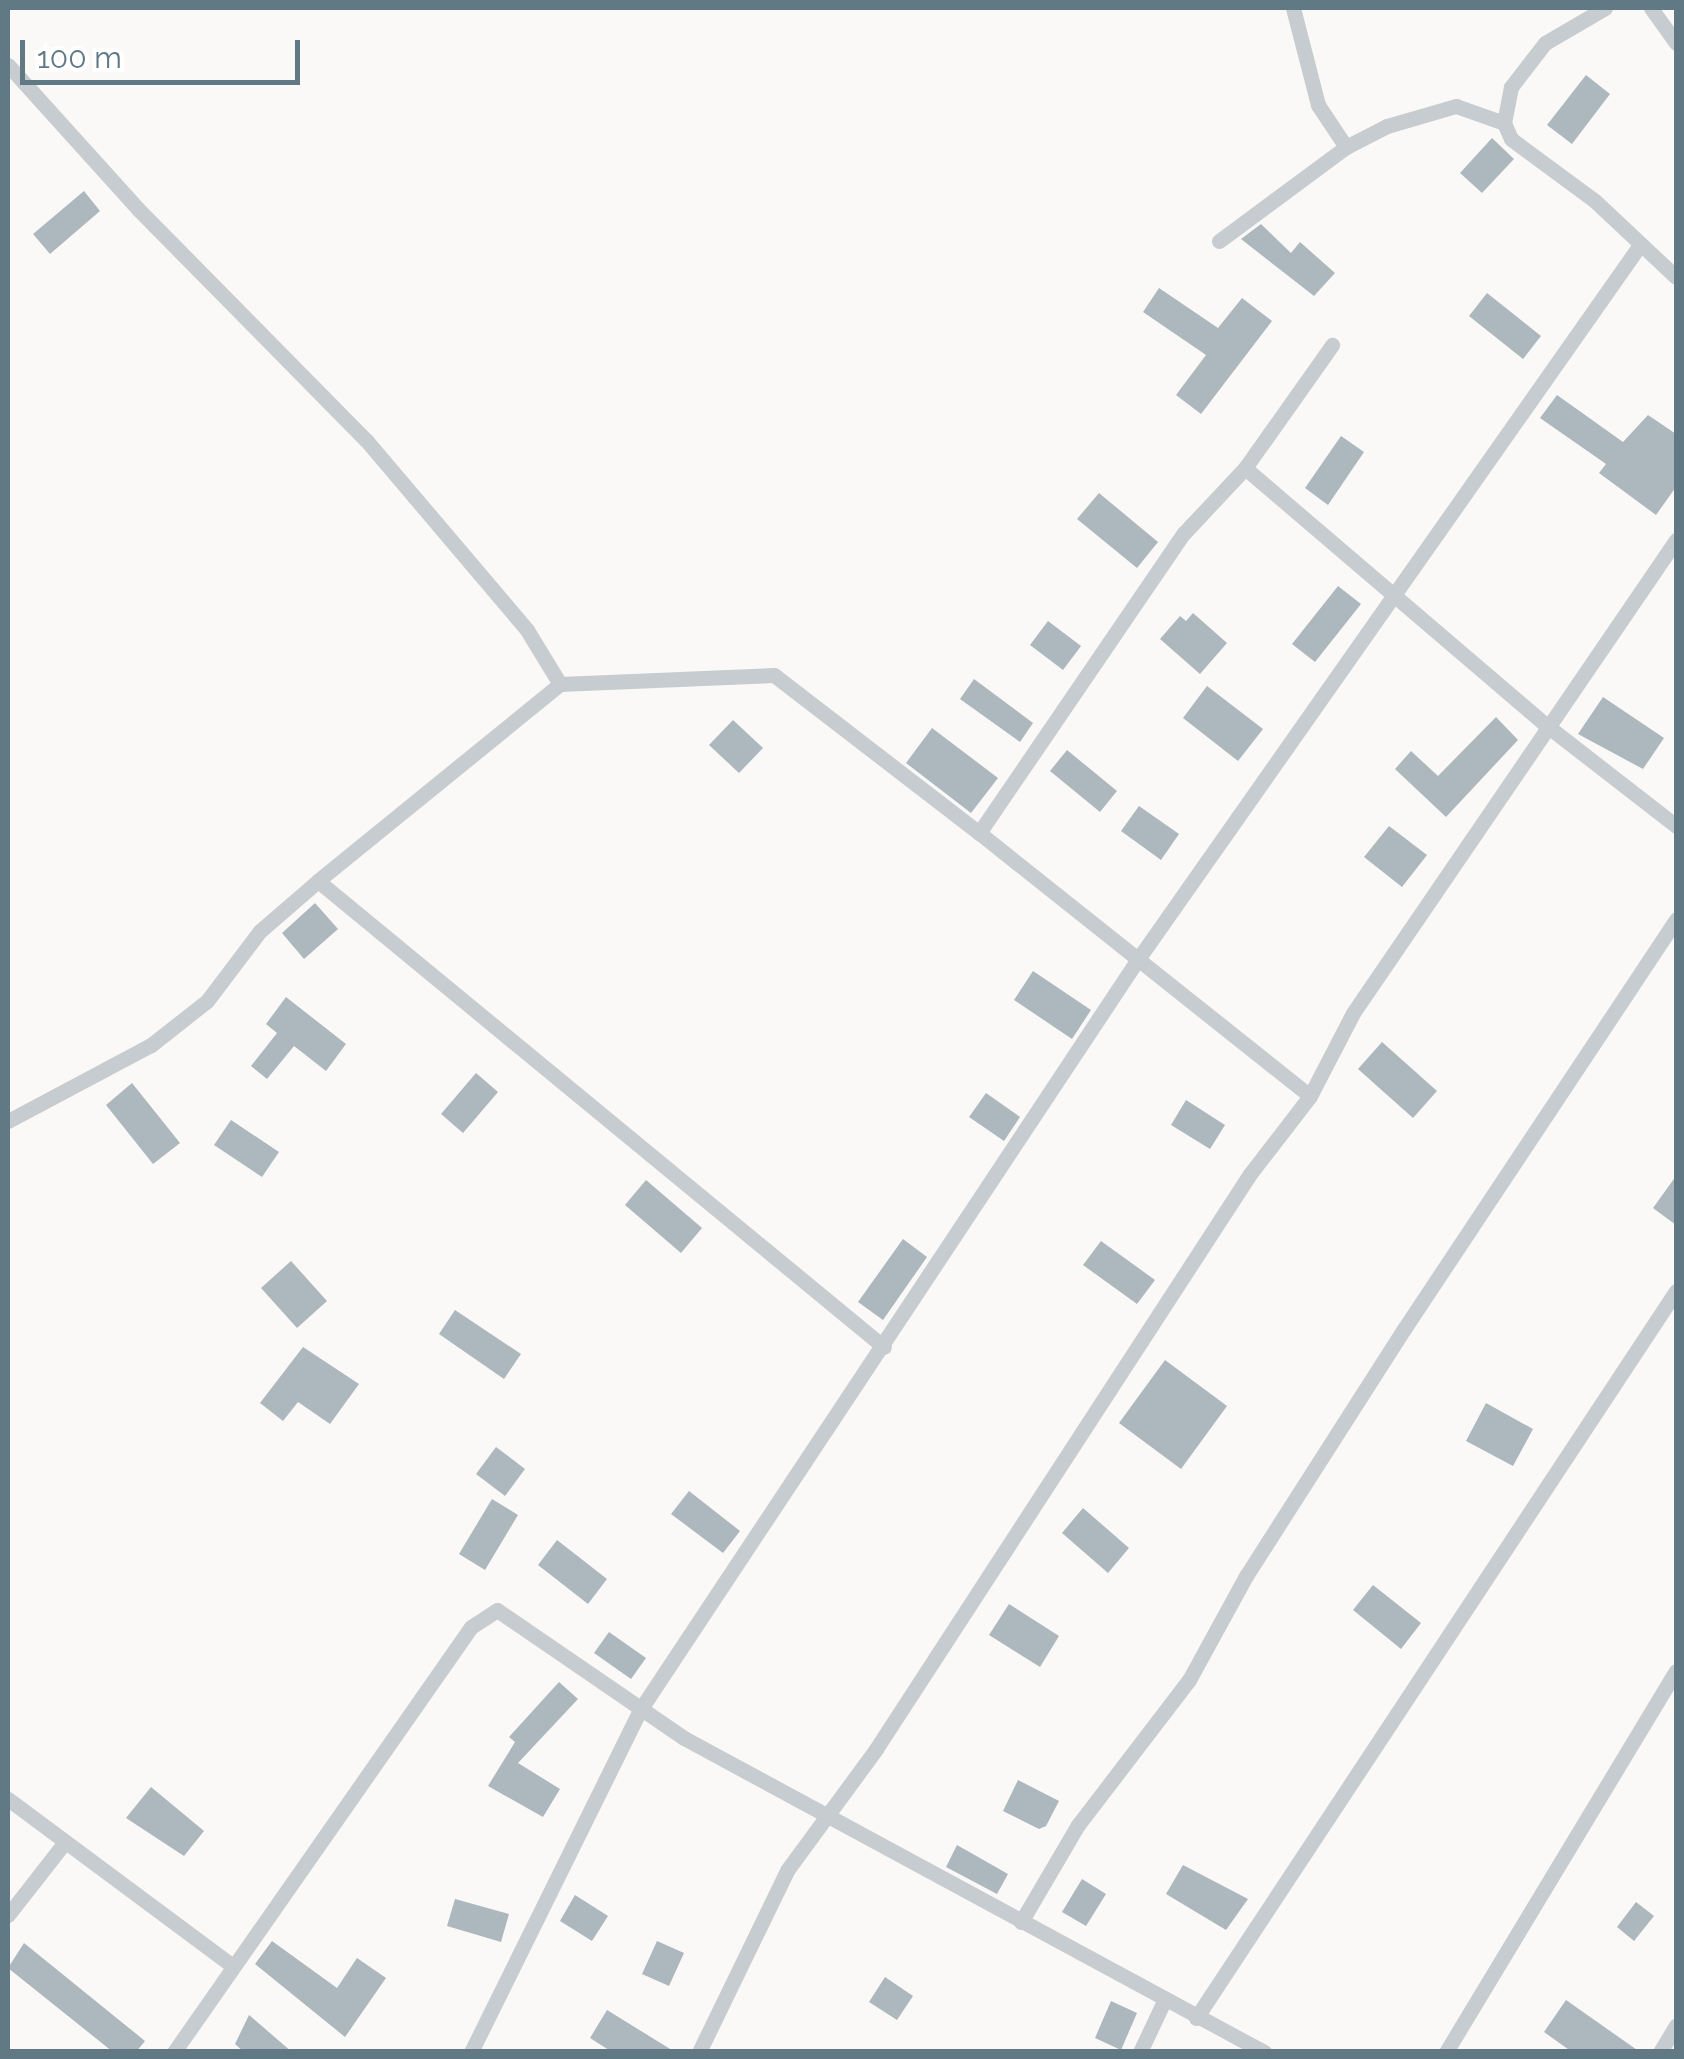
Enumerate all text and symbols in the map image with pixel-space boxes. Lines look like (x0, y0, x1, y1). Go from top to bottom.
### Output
scale bar (25, 20, 305, 82)
text: 100 m (37, 40, 122, 75)

